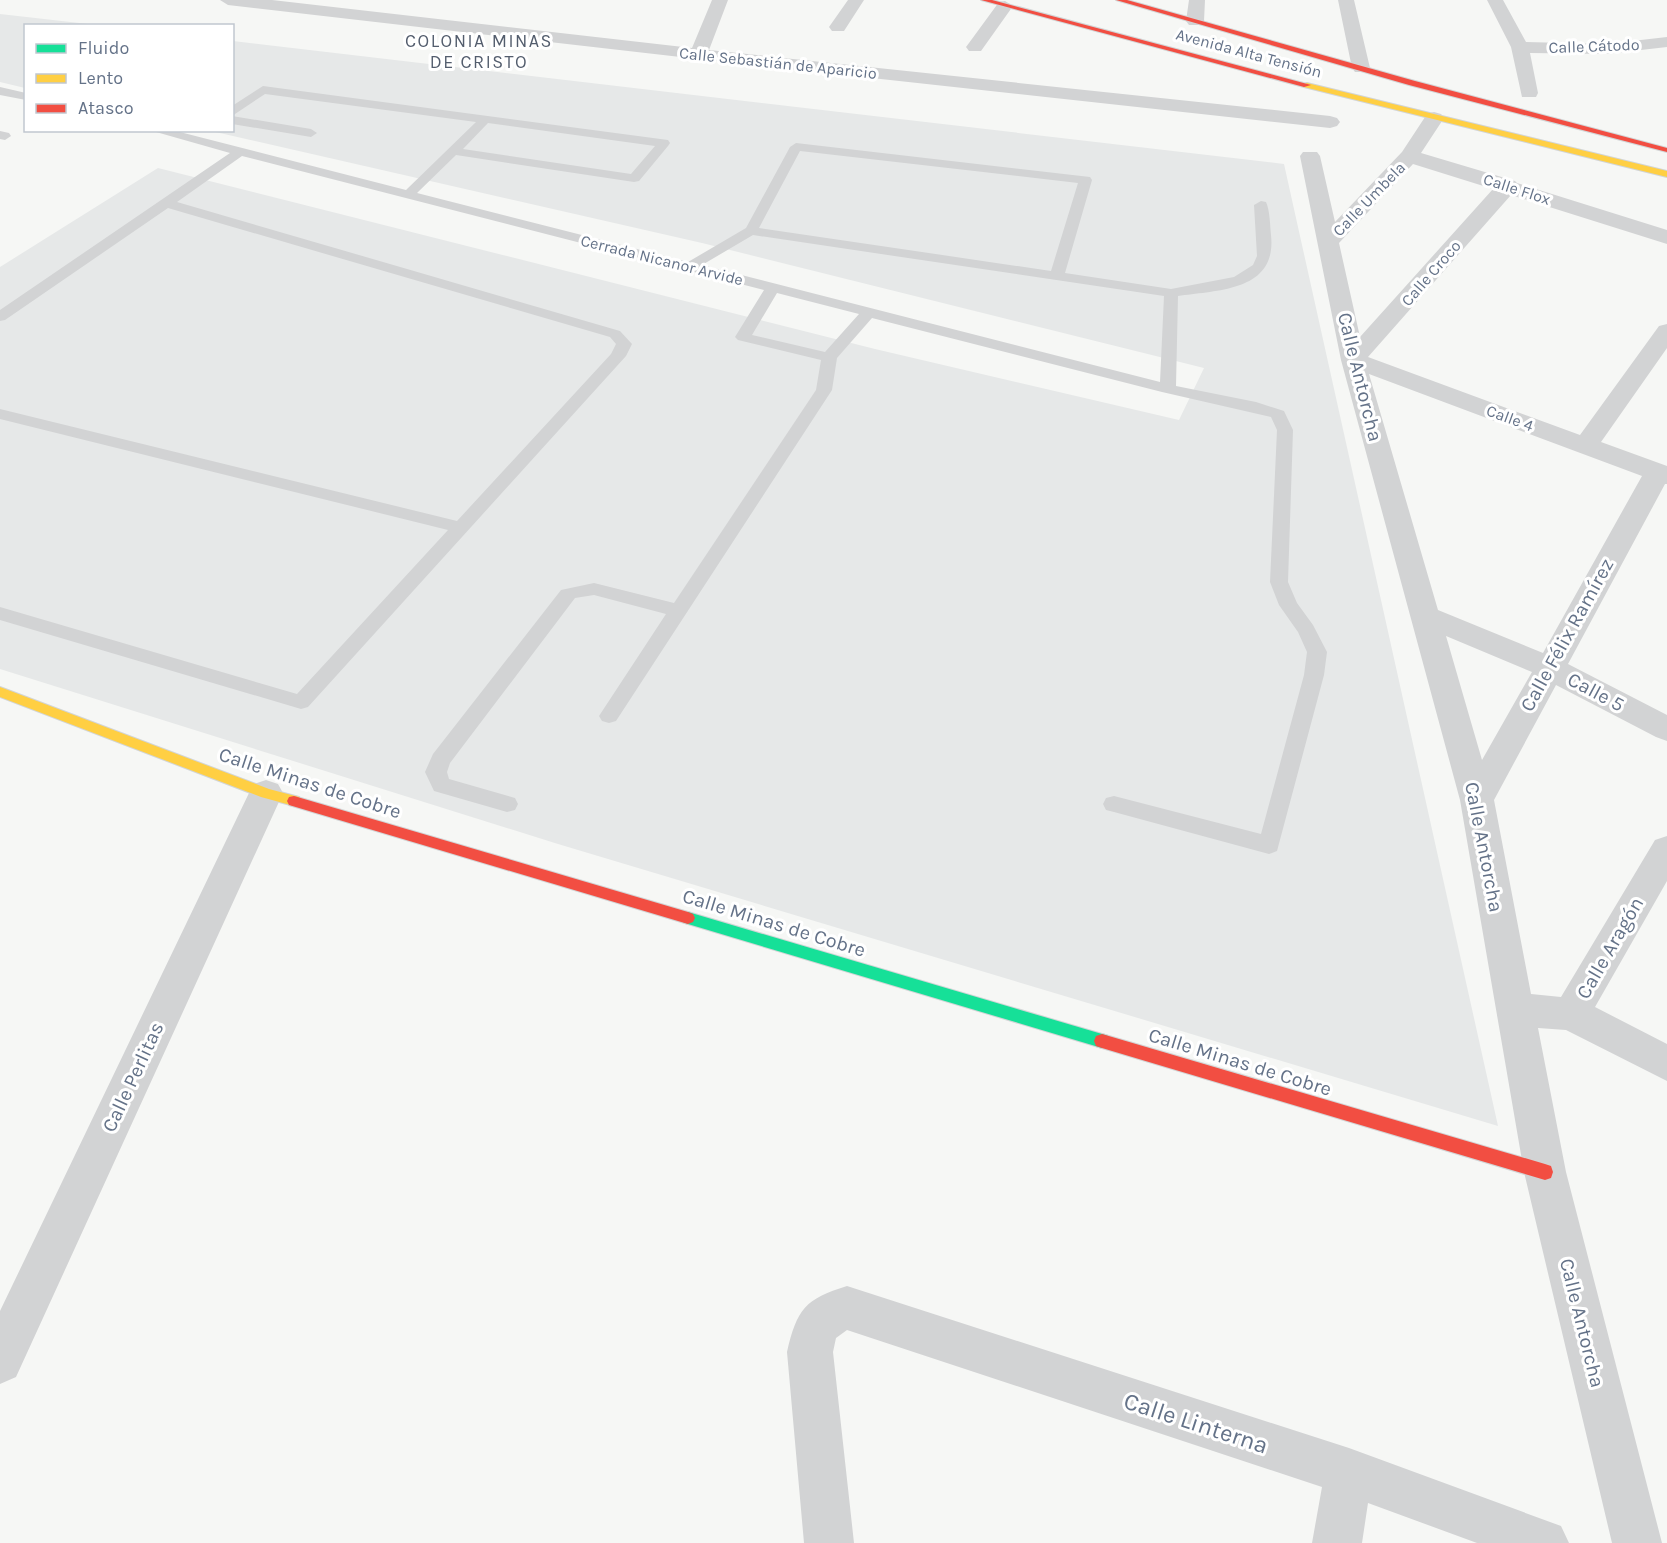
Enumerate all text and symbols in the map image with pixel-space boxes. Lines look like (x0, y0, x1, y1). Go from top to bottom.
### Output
legend (24, 24, 234, 132)
street label: Avenida Alta Tensión (1174, 24, 1324, 82)
district label: COLONIA MINAS DE CRISTO (405, 30, 553, 73)
street label: Calle Cátodo (1548, 35, 1640, 57)
text: Fluido (78, 37, 129, 59)
street label: Calle Sebastián de Aparicio (678, 43, 878, 83)
text: Lento (78, 67, 123, 89)
text: Atasco (78, 97, 134, 119)
street label: Calle Umbela (1329, 158, 1409, 240)
street label: Calle Flox (1481, 169, 1553, 209)
street label: Cerrada Nicanor Arvide (579, 231, 745, 289)
street label: Calle Croco (1397, 236, 1465, 310)
street label: Calle Antorcha (1333, 310, 1387, 444)
street label: Calle 4 (1484, 401, 1536, 435)
street label: Calle Félix Ramírez (1515, 555, 1619, 715)
street label: Calle 5 (1564, 668, 1628, 716)
street label: Calle Minas de Cobre (216, 743, 404, 823)
street label: Calle Antorcha (1460, 780, 1508, 914)
street label: Calle Minas de Cobre (680, 884, 868, 962)
street label: Calle Aragón (1572, 893, 1648, 1003)
street label: Calle Perlitas (98, 1018, 168, 1136)
street label: Calle Minas de Cobre (1146, 1023, 1334, 1101)
street label: Calle Antorcha (1555, 1256, 1609, 1390)
street label: Calle Linterna (1120, 1387, 1272, 1459)

